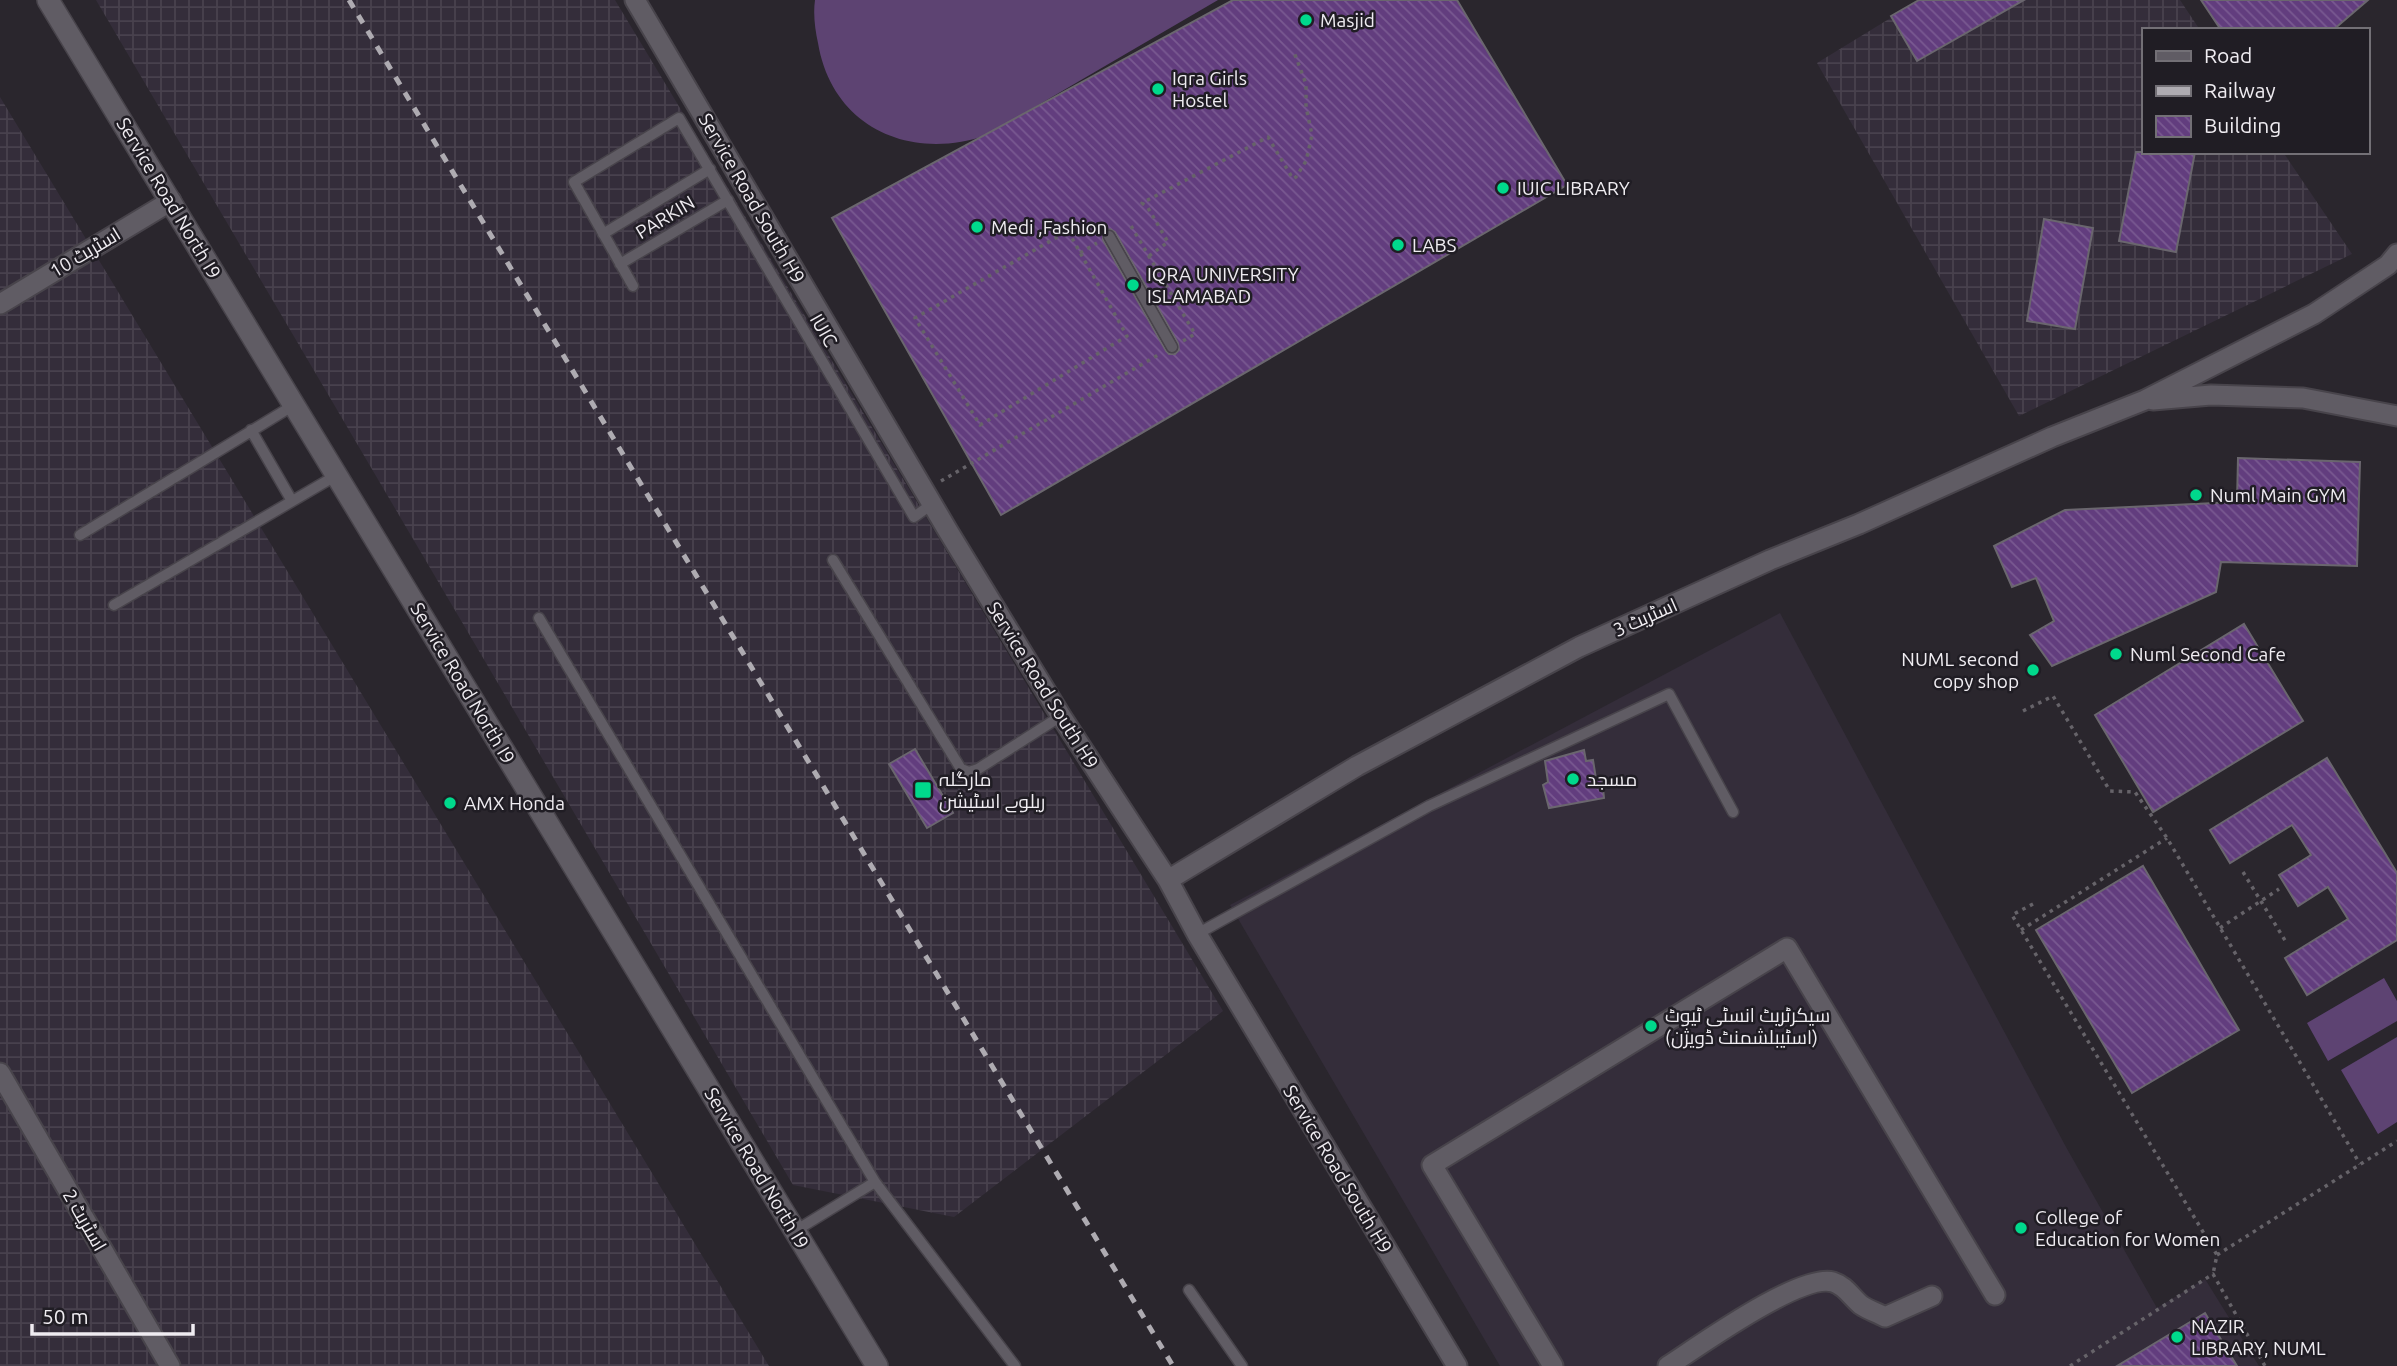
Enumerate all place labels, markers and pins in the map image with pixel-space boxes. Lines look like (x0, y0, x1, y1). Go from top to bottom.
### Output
place label: Masjid (1320, 9, 1375, 31)
marker: Masjid (1298, 12, 1314, 28)
place label: Iqra Girls Hostel (1172, 67, 1247, 111)
marker: Iqra Girls Hostel (1150, 81, 1166, 97)
place label: IUIC LIBRARY (1517, 177, 1630, 199)
marker: IUIC LIBRARY (1495, 180, 1511, 196)
place label: Medi ,Fashion (991, 216, 1107, 238)
marker: Medi ,Fashion (969, 219, 985, 235)
place label: LABS (1412, 234, 1457, 256)
marker: LABS (1390, 237, 1406, 253)
place label: IQRA UNIVERSITY ISLAMABAD (1147, 263, 1299, 307)
marker: IQRA UNIVERSITY ISLAMABAD (1125, 277, 1141, 293)
place label: Numl Main GYM (2210, 484, 2346, 506)
marker: Numl Main GYM (2188, 487, 2204, 503)
place label: Numl Second Cafe (2130, 643, 2286, 665)
marker: Numl Second Cafe (2108, 646, 2124, 662)
place label: NUML second copy shop (1901, 648, 2019, 692)
marker: NUML second copy shop (2025, 662, 2041, 678)
place label: مارگلہ ریلوے اسٹیشن (939, 768, 1045, 813)
place label: مسجد (1587, 768, 1637, 790)
marker: مسجد (1565, 771, 1581, 787)
marker: مارگلہ ریلوے اسٹیشن (913, 780, 933, 800)
place label: AMX Honda (464, 792, 565, 814)
marker: AMX Honda (442, 795, 458, 811)
place label: سیکرٹریٹ انسٹی ٹیوٹ (اسٹیبلشمنٹ ڈویژن) (1665, 1004, 1830, 1049)
marker: سیکرٹریٹ انسٹی ٹیوٹ (اسٹیبلشمنٹ ڈویژن) (1643, 1018, 1659, 1034)
place label: College of Education for Women (2035, 1206, 2220, 1250)
marker: College of Education for Women (2013, 1220, 2029, 1236)
place label: NAZIR LIBRARY, NUML (2191, 1315, 2326, 1359)
marker: NAZIR LIBRARY, NUML (2169, 1329, 2185, 1345)

